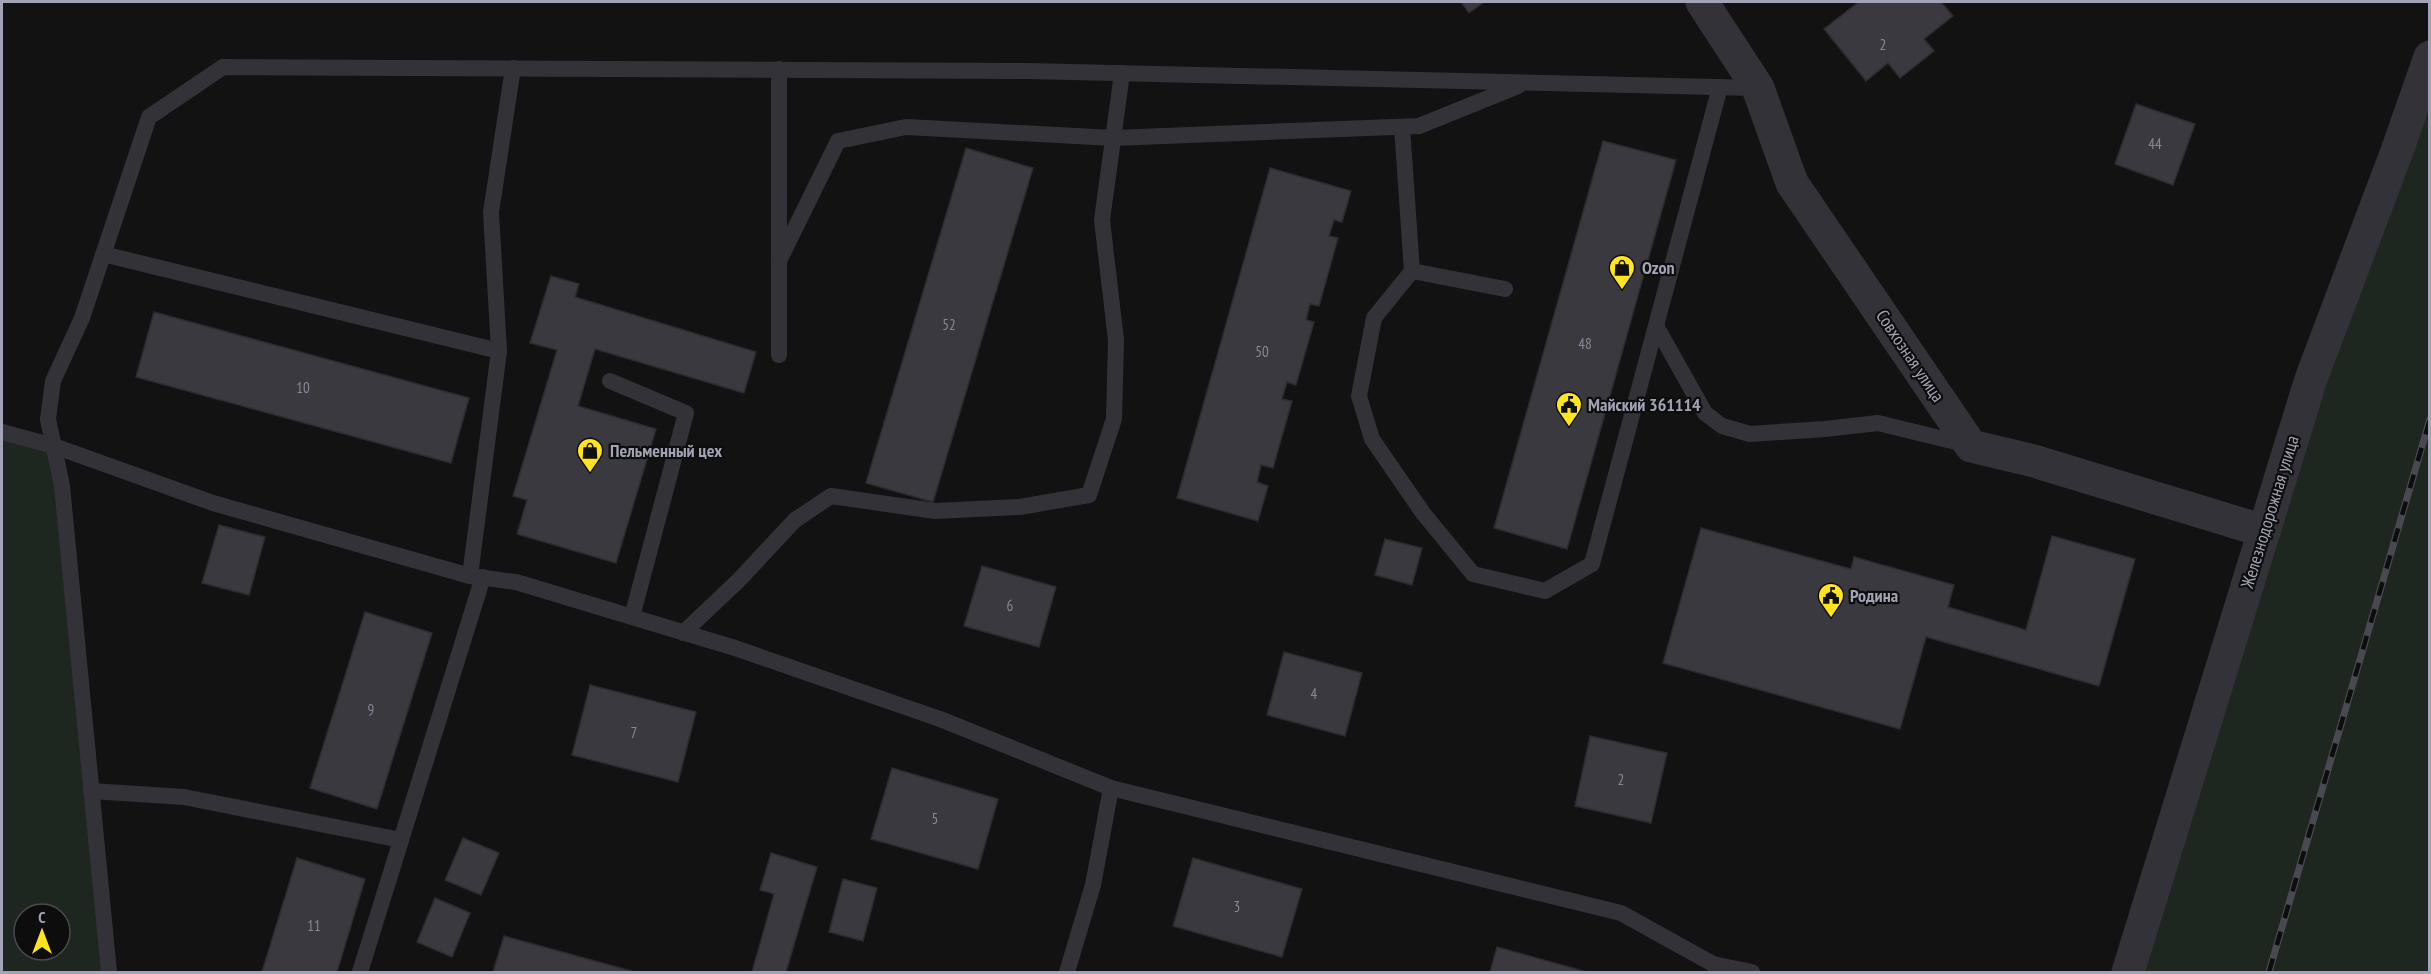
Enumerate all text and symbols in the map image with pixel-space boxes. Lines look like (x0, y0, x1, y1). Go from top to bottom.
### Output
house number: 2 (1880, 35, 1886, 54)
house number: 44 (2148, 134, 2162, 153)
shop icon: Ozon (1607, 253, 1637, 291)
place label: Ozon (1642, 256, 1675, 279)
street label: Совхозная улица (1871, 305, 1950, 406)
house number: 52 (942, 315, 956, 334)
house number: 48 (1578, 334, 1592, 353)
house number: 50 (1255, 342, 1269, 361)
house number: 10 (296, 378, 310, 397)
public building icon: Майский 361114 (1554, 390, 1584, 428)
place label: Майский 361114 (1588, 393, 1701, 416)
street label: Железнодорожная улица (2235, 433, 2304, 592)
shop icon: Пельменный цех (575, 436, 605, 474)
place label: Пельменный цех (610, 439, 722, 462)
public building icon: Родина (1816, 581, 1846, 619)
place label: Родина (1850, 584, 1898, 607)
house number: 6 (1007, 596, 1014, 615)
house number: 4 (1311, 684, 1318, 703)
house number: 9 (368, 700, 374, 719)
house number: 7 (631, 723, 637, 742)
house number: 2 (1618, 770, 1624, 789)
house number: 5 (932, 809, 938, 828)
house number: 3 (1234, 897, 1240, 916)
north arrow (12, 902, 72, 962)
text: С (38, 907, 46, 927)
house number: 11 (307, 916, 321, 935)

